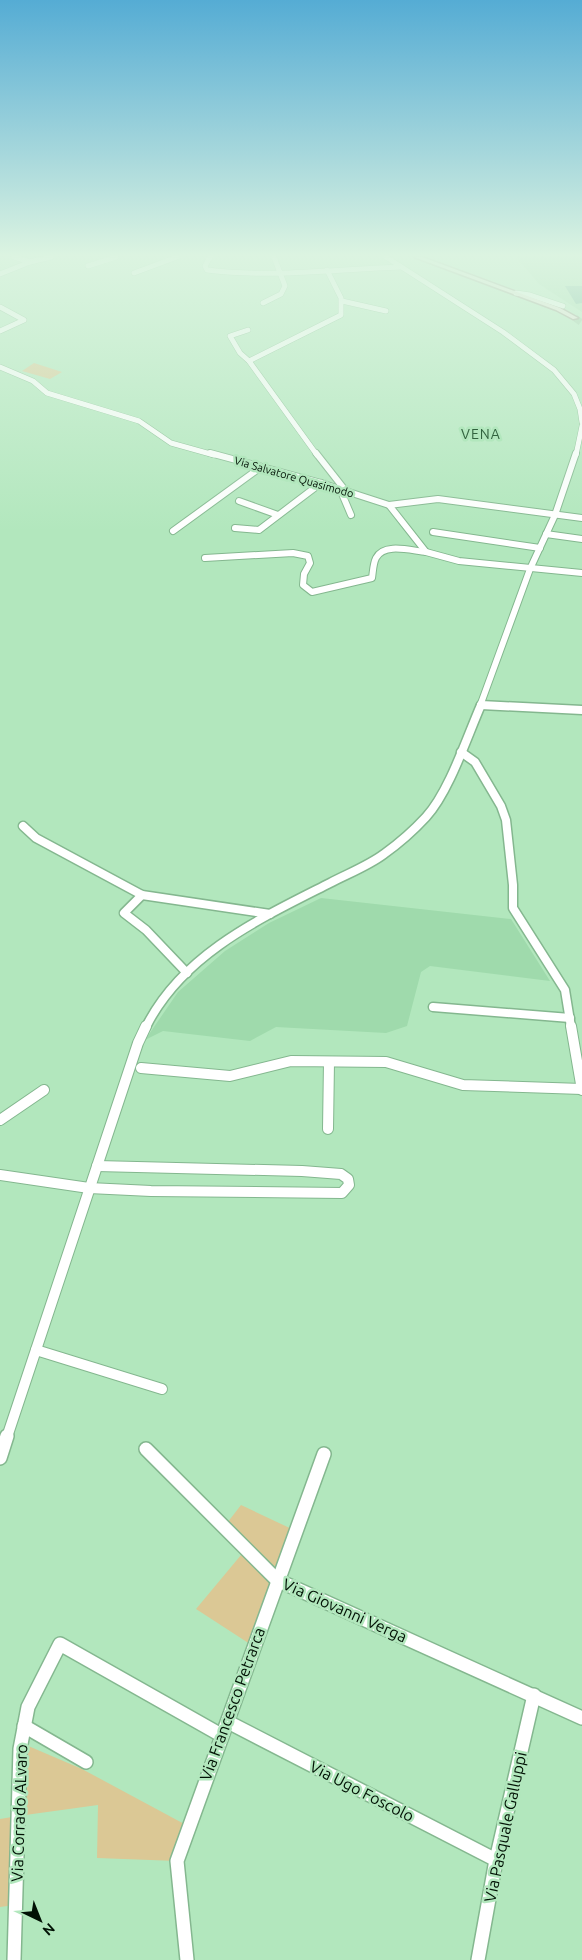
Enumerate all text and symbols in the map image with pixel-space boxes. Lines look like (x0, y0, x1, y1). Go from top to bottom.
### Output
district label: VENA (461, 426, 501, 442)
street label: Via Salvatore Quasimodo (233, 454, 355, 500)
street label: Via Giovanni Verga (280, 1575, 410, 1645)
street label: Via Francesco Petrarca (196, 1625, 268, 1783)
street label: Via Corrado ALvaro (8, 1744, 30, 1882)
street label: Via Pasquale Galluppi (480, 1750, 530, 1904)
street label: Via Ugo Foscolo (307, 1757, 417, 1825)
north arrow (15, 1895, 65, 1945)
text: N (40, 1920, 58, 1939)

